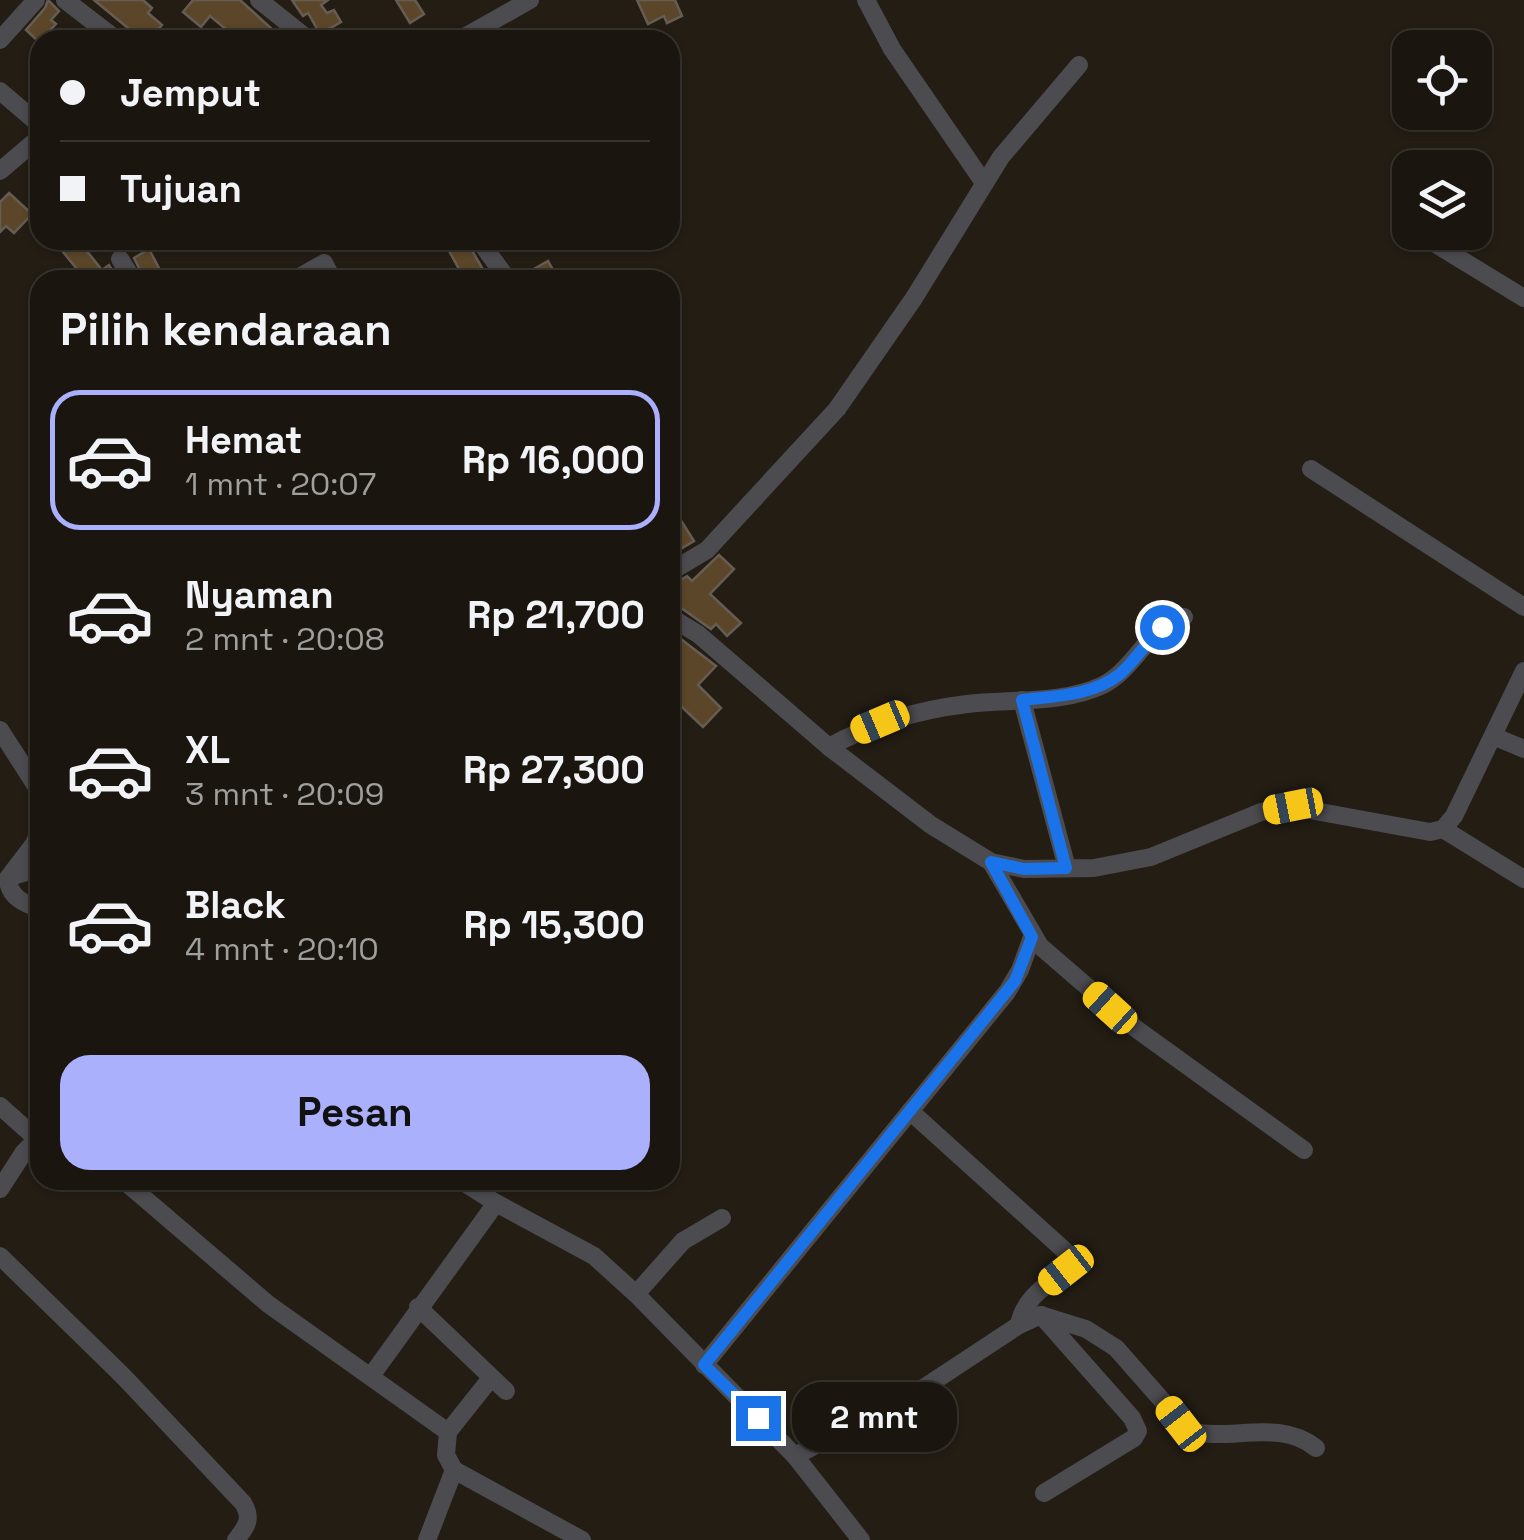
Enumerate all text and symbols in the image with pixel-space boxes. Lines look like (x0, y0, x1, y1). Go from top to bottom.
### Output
map controls (1392, 30, 1492, 250)
button: locate (1392, 30, 1492, 130)
text: Jemput (120, 69, 261, 117)
button: layers (1392, 150, 1492, 250)
text: Tujuan (120, 165, 242, 213)
text: Pilih kendaraan (60, 301, 392, 358)
icon: car (65, 415, 155, 505)
text: Hemat (185, 416, 302, 464)
text: Rp 16,000 (462, 436, 645, 484)
text: 1 mnt · 20:07 (185, 464, 376, 504)
icon: car (65, 570, 155, 660)
text: Nyaman (185, 571, 334, 619)
text: Rp 21,700 (467, 591, 645, 639)
route start (1140, 605, 1185, 650)
text: 2 mnt · 20:08 (185, 619, 385, 659)
car (847, 696, 913, 748)
icon: car (65, 725, 155, 815)
text: XL (185, 726, 230, 774)
text: Rp 27,300 (463, 746, 645, 794)
text: 3 mnt · 20:09 (185, 774, 384, 814)
car (1261, 786, 1325, 826)
icon: car (65, 880, 155, 970)
text: Black (185, 881, 286, 929)
text: Rp 15,300 (464, 901, 645, 949)
text: 4 mnt · 20:10 (185, 929, 379, 969)
car (1078, 977, 1142, 1039)
button: Pesan (60, 1055, 650, 1170)
car (1033, 1240, 1099, 1300)
callout: 2 mnt (793, 1383, 958, 1453)
car (1151, 1391, 1211, 1457)
route end (736, 1396, 781, 1441)
text: 2 mnt (830, 1397, 919, 1437)

